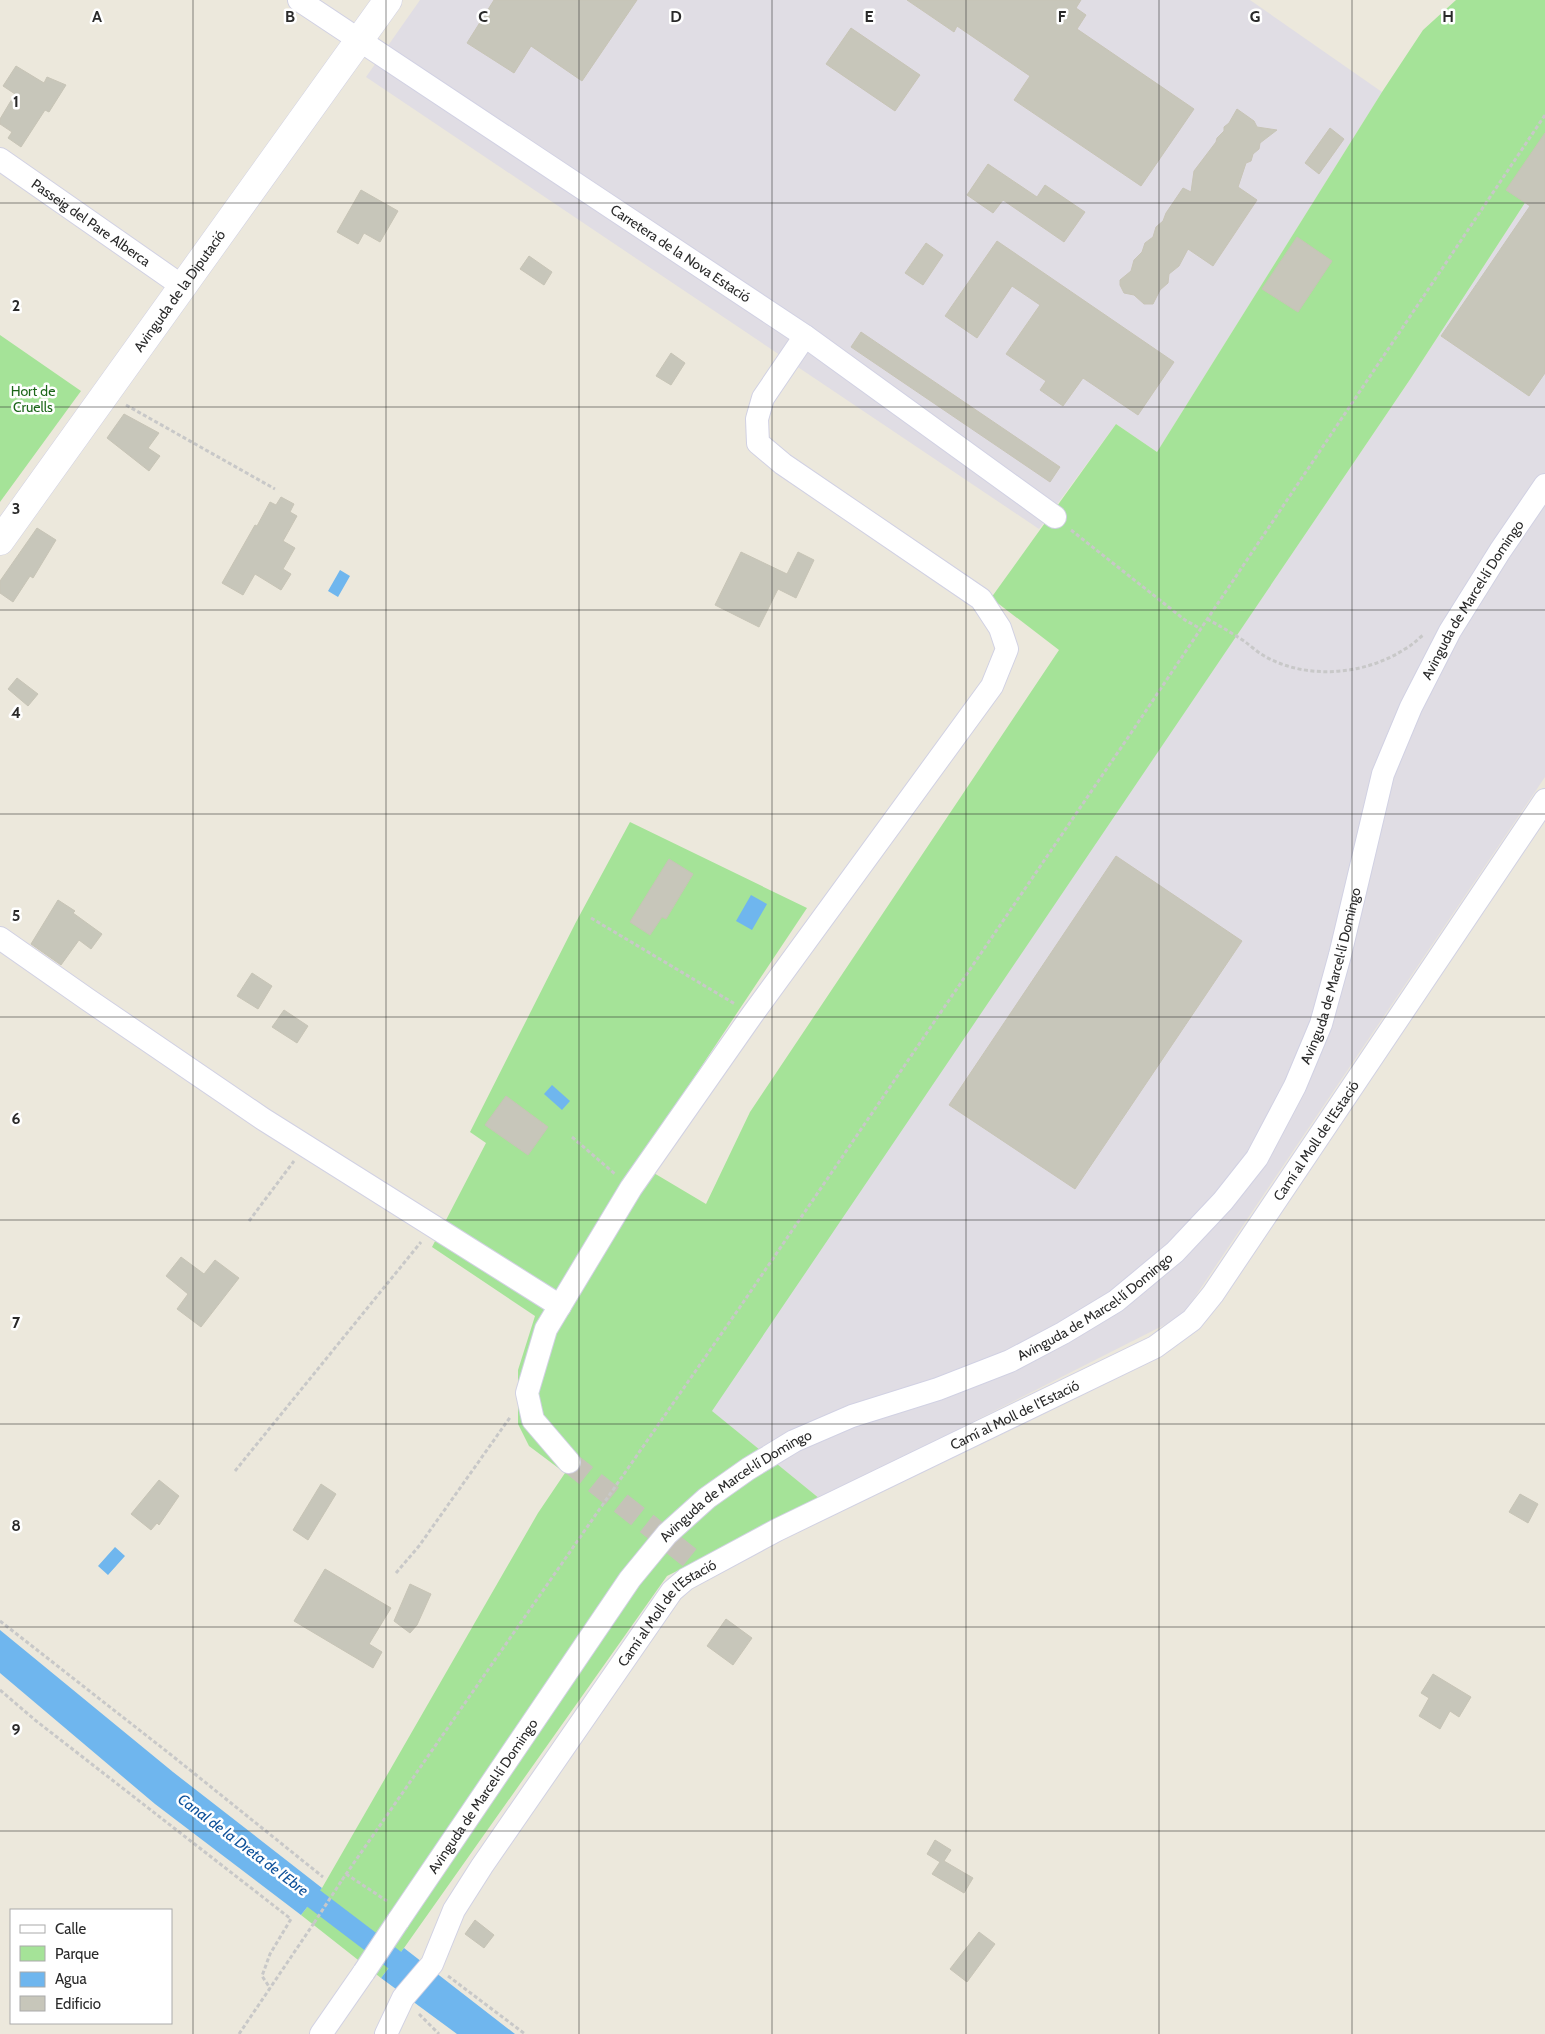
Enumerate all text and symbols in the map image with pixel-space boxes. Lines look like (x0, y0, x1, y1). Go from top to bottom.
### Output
text: A (92, 7, 102, 26)
text: B (285, 7, 295, 26)
text: C (478, 7, 488, 26)
text: D (670, 7, 682, 26)
text: E (864, 7, 874, 26)
text: F (1058, 7, 1067, 26)
text: G (1250, 7, 1260, 26)
text: H (1442, 7, 1454, 26)
text: 1 (13, 92, 19, 111)
street label: Passeig del Pare Alberca (28, 175, 154, 270)
street label: Carretera de la Nova Estació (607, 200, 754, 307)
street label: Avinguda de la Diputació (130, 226, 229, 355)
text: 2 (12, 296, 20, 315)
park label: Hort de Cruells (11, 382, 55, 416)
text: 3 (12, 499, 20, 518)
street label: Avinguda de Marcel·lí Domingo (1418, 516, 1528, 683)
text: 4 (11, 703, 21, 722)
street label: Avinguda de Marcel·lí Domingo (1296, 885, 1365, 1067)
text: 5 (12, 906, 20, 925)
street label: Camí al Moll de l'Estació (1269, 1077, 1363, 1204)
text: 6 (12, 1109, 21, 1128)
street label: Avinguda de Marcel·lí Domingo (1014, 1249, 1176, 1365)
text: 7 (12, 1313, 21, 1332)
street label: Camí al Moll de l'Estació (947, 1376, 1082, 1454)
street label: Avinguda de Marcel·lí Domingo (655, 1425, 815, 1545)
text: 8 (11, 1516, 21, 1535)
street label: Camí al Moll de l'Estació (614, 1555, 720, 1670)
street label: Avinguda de Marcel·lí Domingo (424, 1715, 542, 1877)
text: 9 (12, 1720, 21, 1739)
water label: Canal de la Dreta de l'Ebre (174, 1790, 312, 1900)
legend (10, 1909, 172, 2024)
text: Calle (55, 1920, 86, 1938)
text: Parque (55, 1945, 99, 1963)
text: Agua (55, 1970, 87, 1988)
text: Edificio (55, 1995, 101, 2013)

